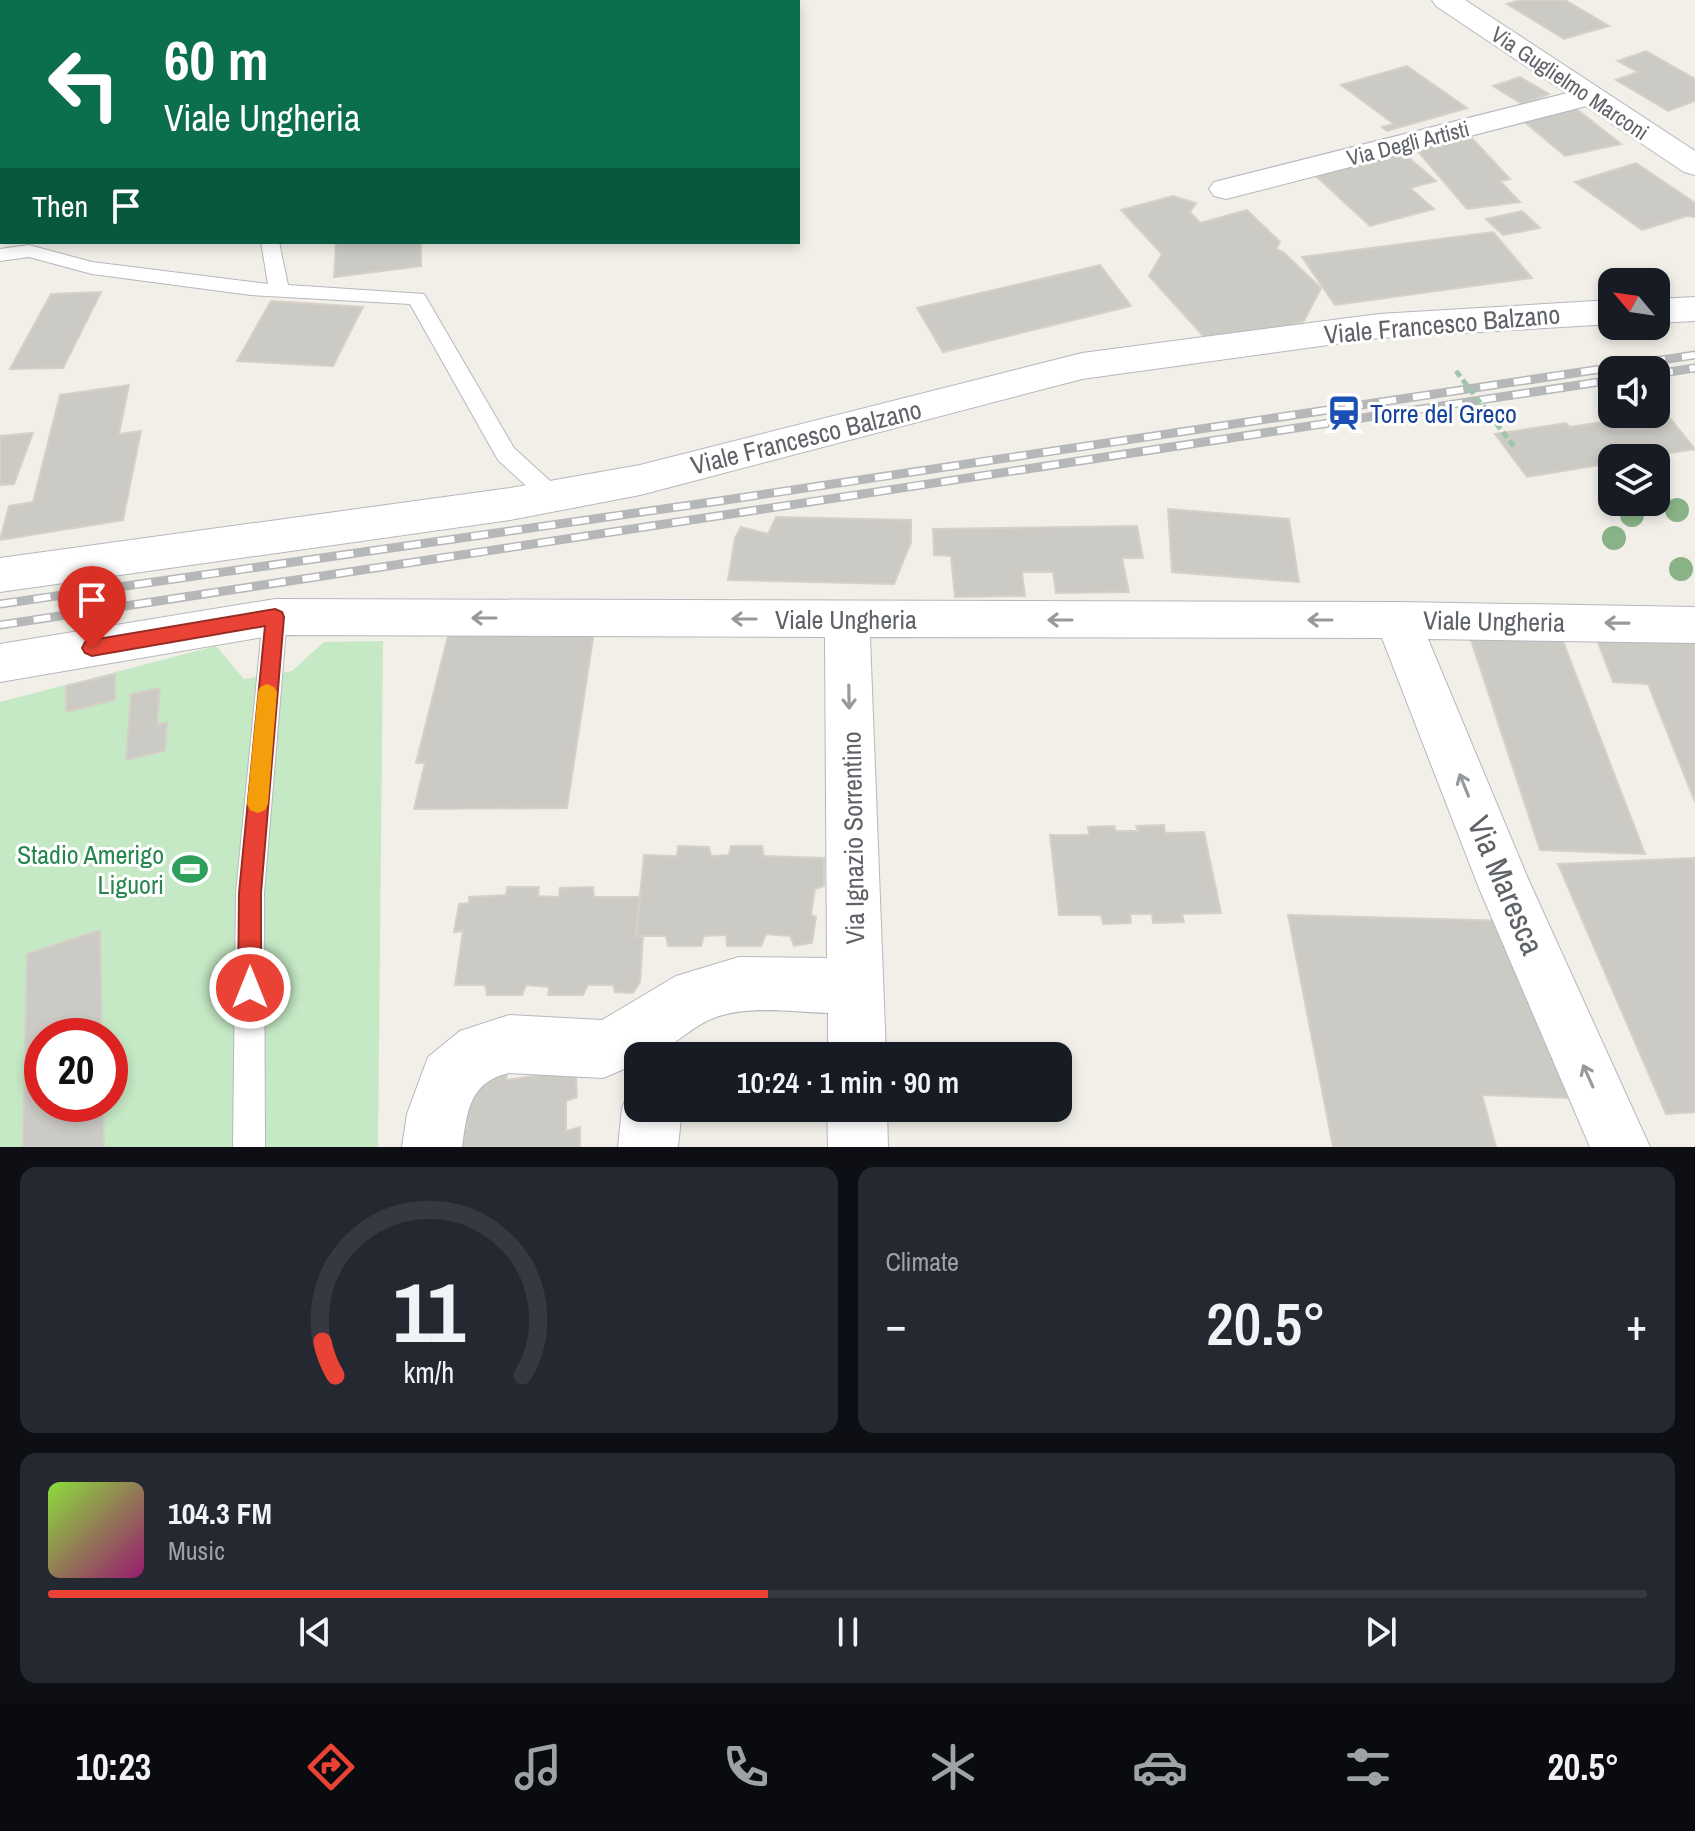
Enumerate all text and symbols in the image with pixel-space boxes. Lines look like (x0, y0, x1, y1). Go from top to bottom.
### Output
street label: Via Guglielmo Marconi (1485, 19, 1655, 147)
text: 60 m (164, 22, 269, 97)
icon: left (32, 32, 136, 136)
text: Viale Ungheria (164, 94, 360, 142)
street label: Via Degli Artisti (1344, 113, 1472, 173)
icon: arrive (104, 184, 148, 228)
text: Then (32, 186, 88, 226)
north arrow (1598, 268, 1670, 340)
map controls (1598, 268, 1670, 516)
street label: Viale Francesco Balzano (1323, 296, 1561, 352)
button: sound (1598, 356, 1670, 428)
street label: Viale Francesco Balzano (687, 391, 925, 483)
station icon: Torre del Greco (1325, 394, 1363, 432)
place label: Torre del Greco (1370, 396, 1517, 431)
button: layers (1598, 444, 1670, 516)
pin (58, 566, 126, 648)
icon: arrive (70, 578, 114, 622)
street label: Viale Ungheria (775, 602, 917, 637)
street label: Viale Ungheria (1423, 602, 1565, 640)
one-way arrow (471, 610, 498, 626)
one-way arrow (731, 611, 758, 627)
one-way arrow (1047, 612, 1074, 628)
one-way arrow (1307, 612, 1334, 628)
one-way arrow (1604, 615, 1631, 631)
one-way arrow (842, 683, 857, 710)
street label: Via Ignazio Sorrentino (834, 731, 872, 945)
one-way arrow (1456, 773, 1470, 798)
street label: Via Maresca (1458, 809, 1555, 961)
place label: Stadio Amerigo Liguori (17, 837, 164, 902)
sports icon: Stadio Amerigo Liguori (171, 850, 209, 888)
position arrow (208, 946, 292, 1030)
speed limit sign: 20 (24, 1018, 128, 1122)
text: 10:24 · 1 min · 90 m (737, 1062, 959, 1102)
one-way arrow (1580, 1064, 1595, 1088)
text: Climate (886, 1244, 959, 1279)
text: 11 (393, 1256, 465, 1368)
text: 20.5° (1206, 1283, 1326, 1364)
text: − (886, 1294, 907, 1354)
text: + (1626, 1294, 1647, 1354)
text: km/h (403, 1353, 454, 1392)
text: 104.3 FM (168, 1493, 272, 1533)
text: Music (168, 1533, 225, 1568)
icon: previous (293, 1610, 337, 1654)
icon: pause (826, 1610, 870, 1654)
icon: next (1359, 1610, 1403, 1654)
icon: directions (303, 1739, 359, 1795)
icon: music (510, 1739, 566, 1795)
icon: phone (718, 1739, 774, 1795)
icon: climate (925, 1739, 981, 1795)
icon: car (1132, 1739, 1188, 1795)
icon: filters (1340, 1739, 1396, 1795)
text: 10:23 (76, 1743, 151, 1791)
text: 20.5° (1547, 1743, 1619, 1791)

